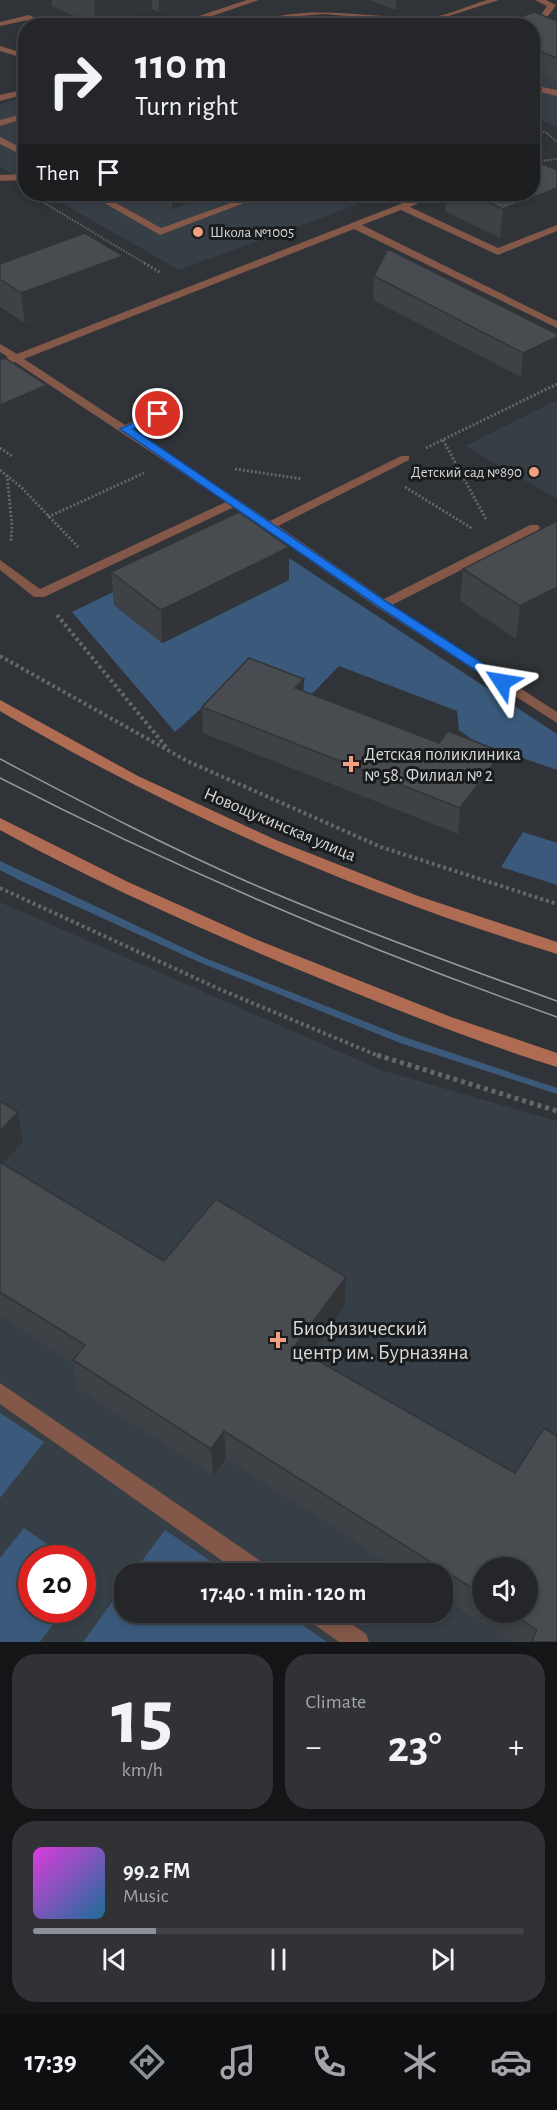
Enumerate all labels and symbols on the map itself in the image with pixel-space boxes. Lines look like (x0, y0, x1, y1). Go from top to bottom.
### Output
marker: Школа №1005 (191, 225, 205, 239)
place label: Школа №1005 (210, 225, 294, 240)
pin (132, 388, 183, 439)
place label: Детский сад №890 (411, 465, 522, 480)
marker: Детский сад №890 (527, 465, 541, 479)
position arrow (470, 650, 534, 714)
place label: Детская поликлиника № 58. Филиал № 2 (364, 746, 521, 785)
marker: Детская поликлиника № 58. Филиал № 2 (342, 755, 360, 773)
street label: Новощукинская улица (201, 785, 358, 865)
place label: Биофизический центр им. Бурназяна (292, 1318, 469, 1363)
marker: Биофизический центр им. Бурназяна (269, 1331, 287, 1349)
speed limit sign: 20 (18, 1545, 96, 1623)

